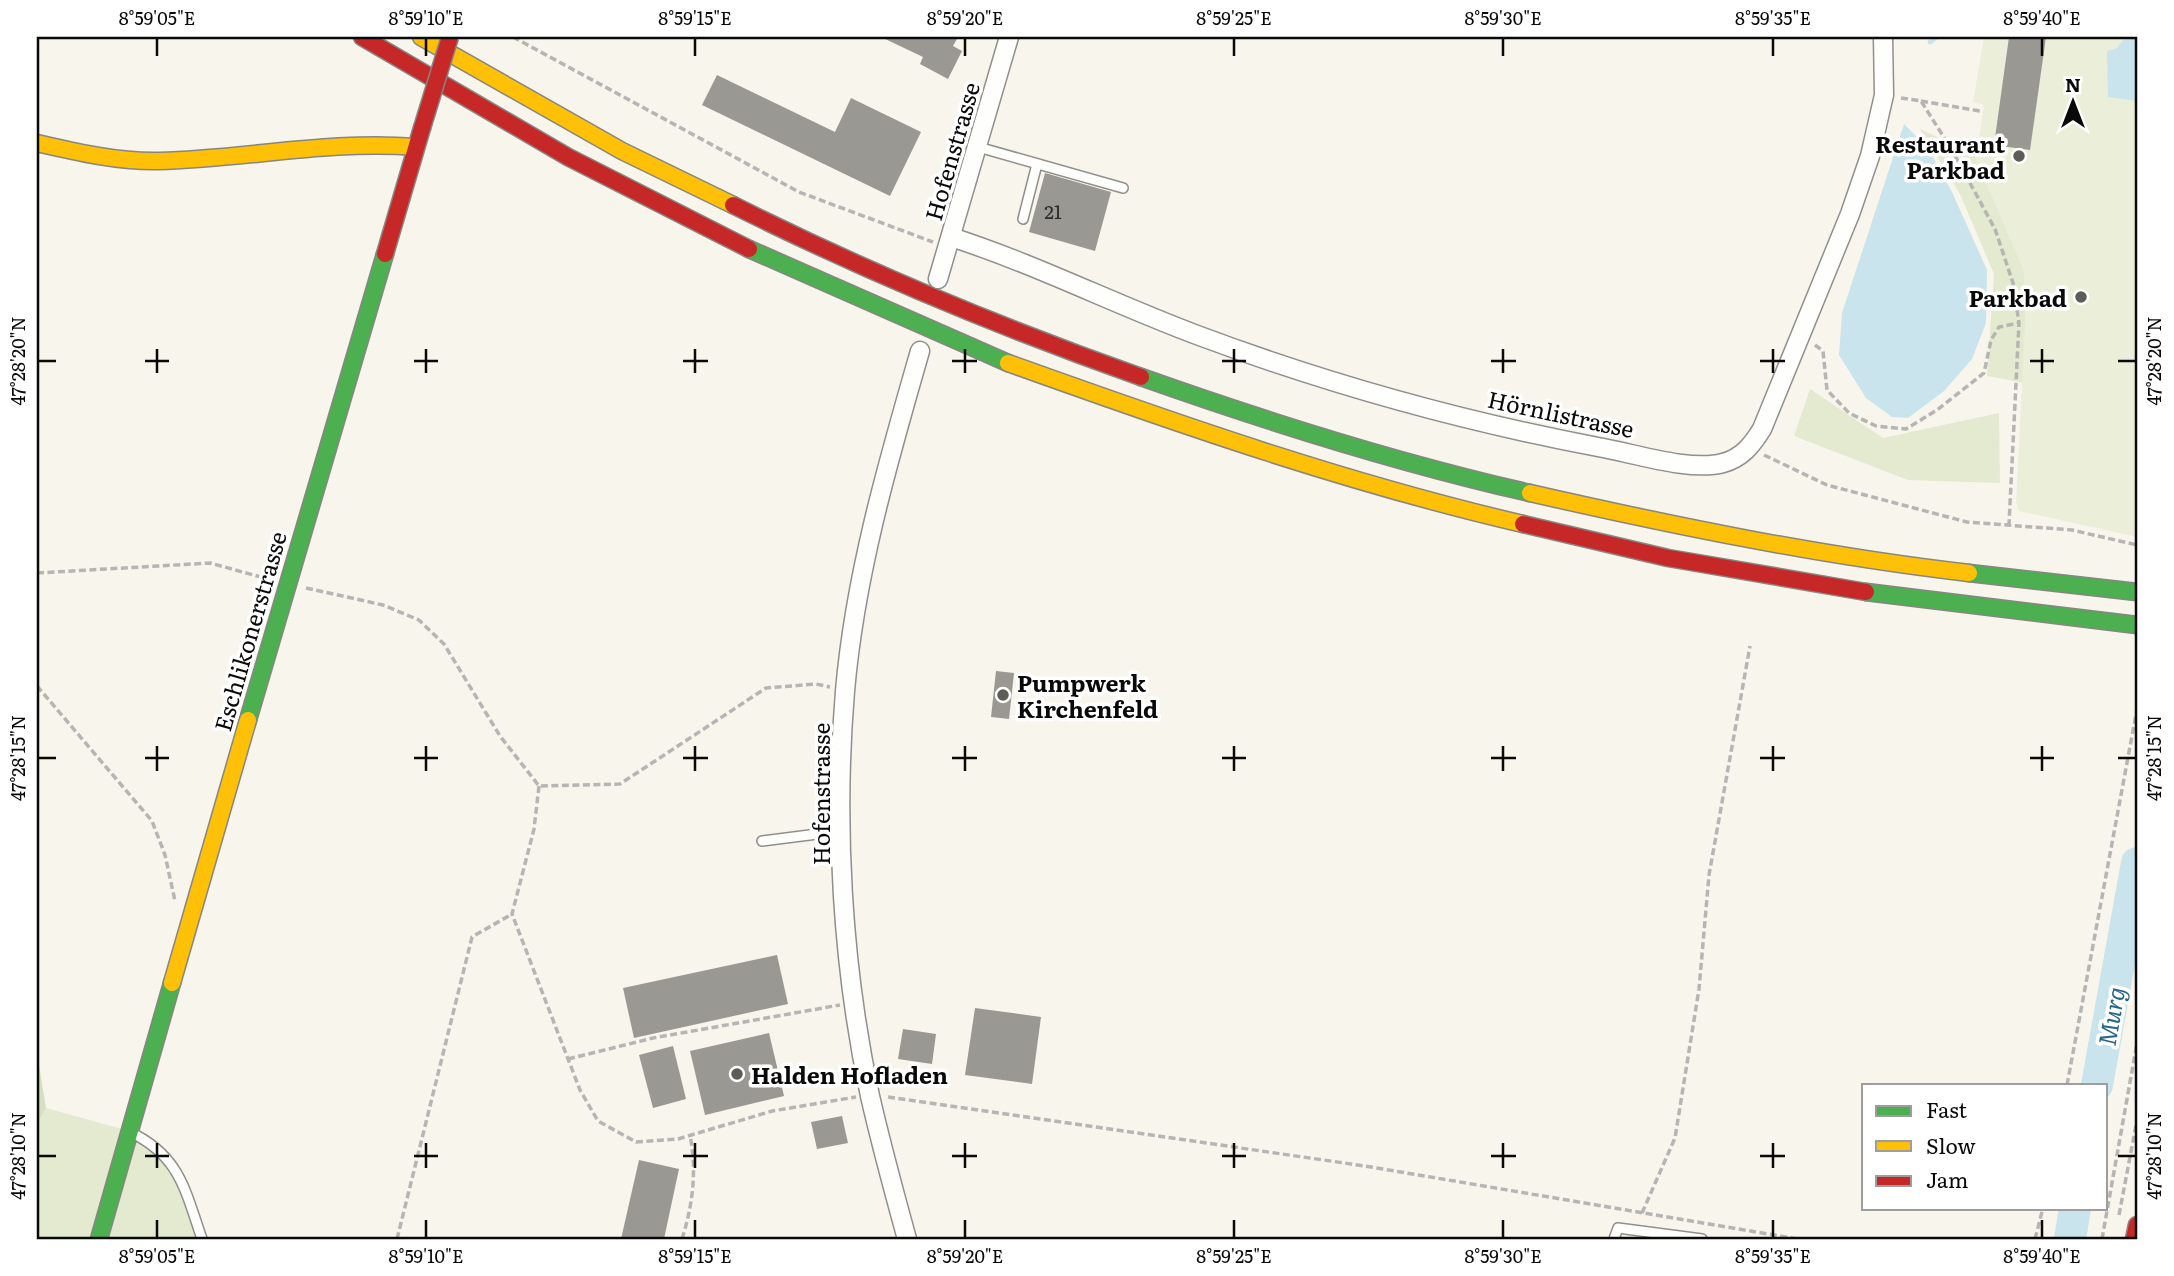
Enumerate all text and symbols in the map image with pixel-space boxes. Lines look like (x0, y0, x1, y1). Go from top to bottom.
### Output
text: 8°59'05"E (119, 4, 195, 31)
text: 8°59'10"E (389, 4, 463, 31)
text: 8°59'15"E (658, 4, 732, 31)
text: 8°59'20"E (927, 4, 1003, 31)
text: 8°59'25"E (1196, 4, 1272, 31)
text: 8°59'30"E (1464, 4, 1542, 31)
text: 8°59'35"E (1735, 4, 1811, 31)
text: 8°59'40"E (2003, 4, 2081, 31)
north arrow (2038, 66, 2108, 136)
text: N (2065, 70, 2081, 98)
street label: Hofenstrasse (915, 78, 987, 224)
place label: Restaurant Parkbad (1875, 126, 2005, 186)
marker: Restaurant Parkbad (2011, 148, 2027, 164)
house number: 21 (1044, 197, 1062, 225)
place label: Parkbad (1968, 280, 2067, 314)
marker: Parkbad (2073, 289, 2089, 305)
text: 47°28'20"N (4, 316, 31, 406)
text: 47°28'20"N (2140, 316, 2167, 406)
street label: Hörnlistrasse (1485, 381, 1637, 445)
street label: Eschlikonerstrasse (204, 527, 294, 735)
place label: Pumpwerk Kirchenfeld (1017, 665, 1158, 725)
marker: Pumpwerk Kirchenfeld (995, 687, 1011, 703)
text: 47°28'15"N (4, 715, 31, 801)
text: 47°28'15"N (2140, 715, 2167, 801)
street label: Hofenstrasse (803, 723, 837, 865)
water label: Murg (2088, 984, 2132, 1048)
place label: Halden Hofladen (751, 1057, 948, 1091)
marker: Halden Hofladen (729, 1066, 745, 1082)
legend (1862, 1084, 2108, 1210)
text: Fast (1926, 1093, 1967, 1124)
text: 47°28'10"N (4, 1112, 31, 1200)
text: 47°28'10"N (2140, 1112, 2167, 1200)
text: Slow (1926, 1129, 1976, 1160)
text: Jam (1926, 1163, 1968, 1194)
text: 8°59'05"E (119, 1242, 195, 1269)
text: 8°59'10"E (389, 1242, 463, 1269)
text: 8°59'15"E (658, 1242, 732, 1269)
text: 8°59'20"E (927, 1242, 1003, 1269)
text: 8°59'25"E (1196, 1242, 1272, 1269)
text: 8°59'30"E (1464, 1242, 1542, 1269)
text: 8°59'35"E (1735, 1242, 1811, 1269)
text: 8°59'40"E (2003, 1242, 2081, 1269)

